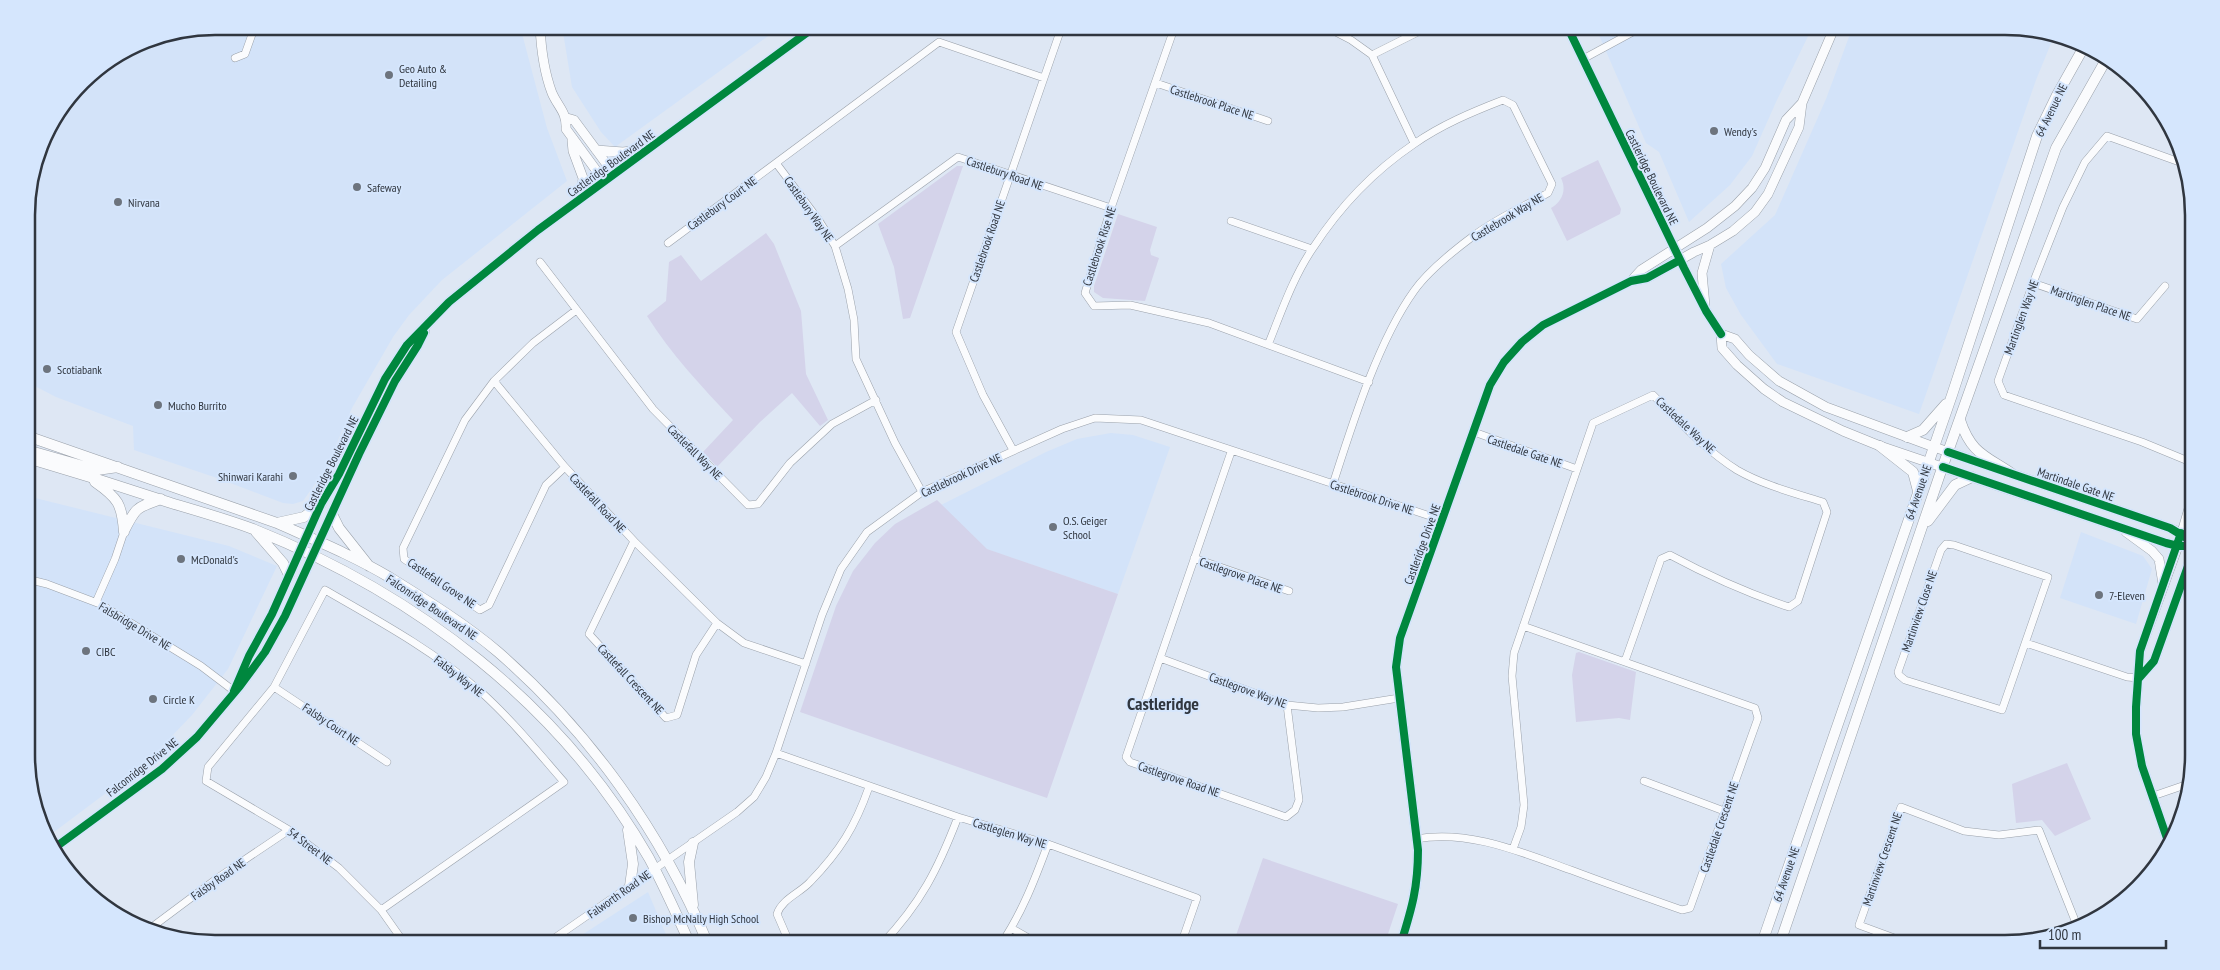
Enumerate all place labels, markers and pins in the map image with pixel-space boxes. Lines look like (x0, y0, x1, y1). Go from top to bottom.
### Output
place label: Geo Auto & Detailing (399, 61, 447, 90)
marker: Geo Auto & Detailing (383, 69, 395, 81)
place label: Wendy's (1724, 124, 1757, 139)
marker: Wendy's (1708, 125, 1720, 137)
place label: Safeway (367, 180, 402, 195)
marker: Safeway (351, 181, 363, 193)
place label: Nirvana (128, 195, 160, 210)
marker: Nirvana (112, 196, 124, 208)
place label: Scotiabank (57, 362, 102, 377)
marker: Scotiabank (41, 363, 53, 375)
place label: Mucho Burrito (168, 398, 227, 413)
marker: Mucho Burrito (152, 399, 164, 411)
place label: Shinwari Karahi (218, 469, 283, 484)
marker: Shinwari Karahi (287, 470, 299, 482)
place label: O.S. Geiger School (1063, 513, 1108, 542)
marker: O.S. Geiger School (1047, 521, 1059, 533)
place label: McDonald's (191, 552, 238, 567)
marker: McDonald's (175, 553, 187, 565)
place label: 7-Eleven (2109, 588, 2145, 603)
marker: 7-Eleven (2093, 589, 2105, 601)
place label: CIBC (96, 644, 116, 659)
marker: CIBC (80, 645, 92, 657)
place label: Circle K (163, 692, 195, 707)
marker: Circle K (147, 693, 159, 705)
place label: Bishop McNally High School (643, 911, 759, 926)
marker: Bishop McNally High School (627, 912, 639, 924)

